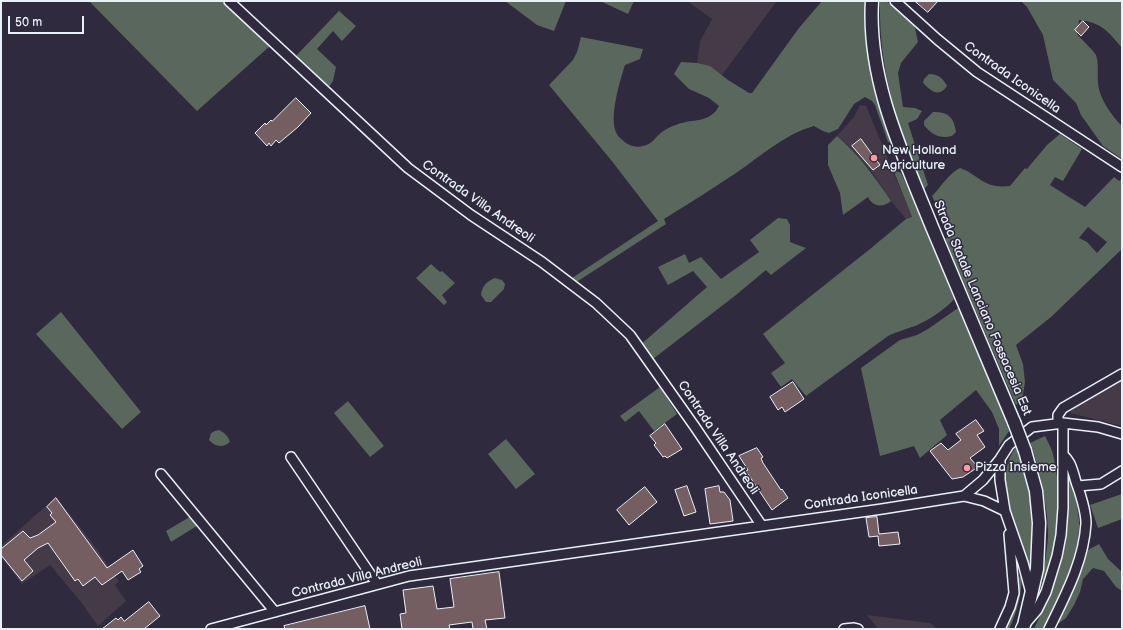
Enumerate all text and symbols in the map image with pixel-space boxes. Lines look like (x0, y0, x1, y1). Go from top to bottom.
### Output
scale bar (10, 8, 86, 34)
text: 50 m (15, 15, 42, 30)
street label: Contrada Iconicella (961, 39, 1063, 117)
place label: New Holland Agriculture (882, 143, 956, 174)
marker: New Holland Agriculture (869, 153, 879, 163)
street label: Contrada Villa Andreoli (419, 157, 537, 247)
street label: Strada Statale Lanciano Fossacesia Est (929, 198, 1035, 418)
street label: Contrada Villa Andreoli (674, 378, 762, 498)
place label: Pizza Insieme (975, 460, 1056, 476)
marker: Pizza Insieme (962, 463, 972, 473)
street label: Contrada Iconicella (803, 482, 919, 514)
street label: Contrada Villa Andreoli (290, 554, 424, 602)

